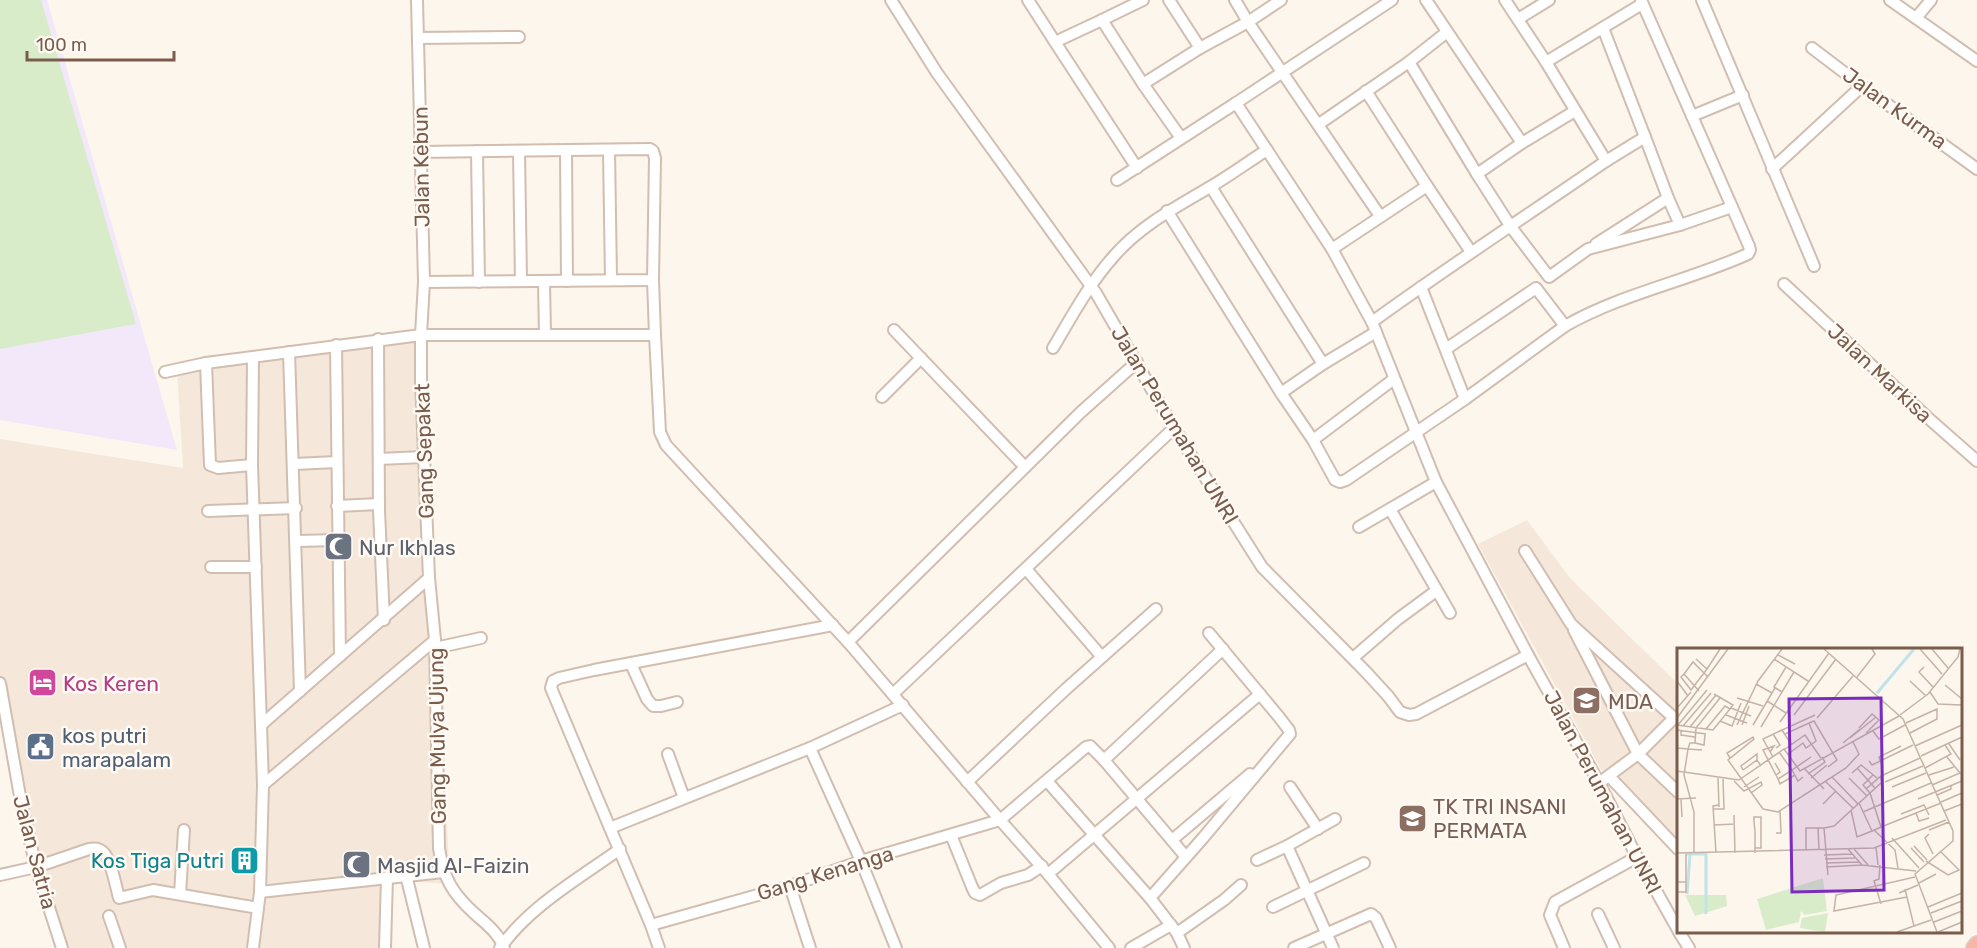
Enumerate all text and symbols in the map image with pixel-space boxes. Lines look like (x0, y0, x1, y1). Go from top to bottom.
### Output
scale bar (27, 24, 174, 62)
text: 100 m (36, 34, 87, 56)
street label: Jalan Kurma (1838, 62, 1952, 154)
street label: Jalan Kebun (407, 106, 435, 228)
street label: Jalan Markisa (1823, 318, 1937, 428)
street label: Jalan Perumahan UNRI (1106, 322, 1244, 528)
street label: Gang Sepakat (409, 383, 439, 519)
mosque icon: Nur Ikhlas (322, 531, 354, 563)
place label: Nur Ikhlas (359, 535, 456, 560)
street label: Gang Mulya Ujung (423, 647, 451, 825)
inset map (1677, 648, 1962, 933)
hotel icon: Kos Keren (26, 667, 58, 699)
place label: Kos Keren (63, 671, 159, 696)
school or university icon: MDA (1571, 685, 1603, 717)
street label: Jalan Perumahan UNRI (1539, 686, 1667, 898)
place label: MDA (1608, 689, 1653, 714)
place label: kos putri marapalam (62, 723, 171, 772)
public building icon: kos putri marapalam (25, 731, 57, 763)
street label: Jalan Satria (8, 792, 62, 912)
place label: TK TRI INSANI PERMATA (1433, 794, 1567, 843)
school or university icon: TK TRI INSANI PERMATA (1396, 802, 1428, 834)
street label: Gang Kenanga (754, 840, 896, 906)
building icon: Kos Tiga Putri (229, 844, 261, 876)
place label: Kos Tiga Putri (91, 848, 224, 873)
mosque icon: Masjid Al-Faizin (340, 849, 372, 881)
place label: Masjid Al-Faizin (377, 853, 530, 878)

